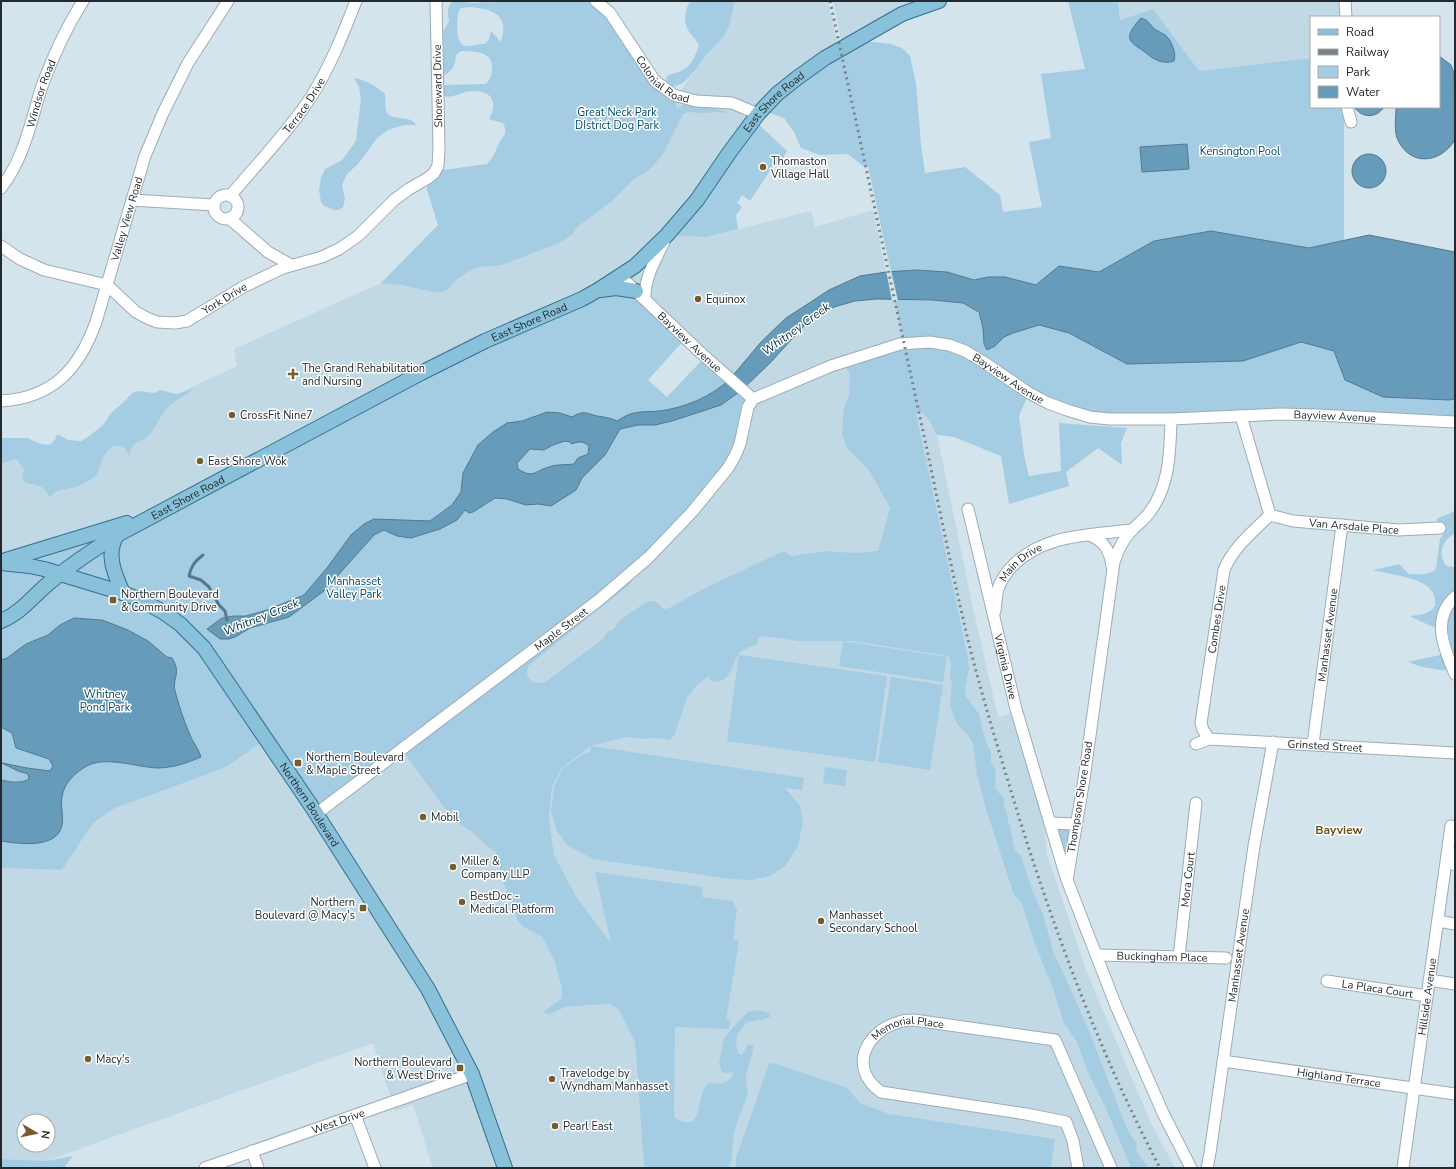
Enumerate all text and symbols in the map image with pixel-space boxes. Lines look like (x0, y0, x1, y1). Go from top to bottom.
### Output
legend (1310, 16, 1440, 108)
text: Road (1346, 24, 1374, 40)
street label: Shoreward Drive (430, 44, 446, 128)
text: Railway (1346, 44, 1390, 60)
street label: Colonial Road (633, 52, 691, 106)
street label: Windsor Road (23, 57, 59, 130)
text: Park (1346, 64, 1371, 80)
street label: East Shore Road (740, 68, 807, 135)
street label: Terrace Drive (279, 75, 329, 137)
text: Water (1346, 84, 1380, 100)
park label: Great Neck Park DIstrict Dog Park (575, 105, 659, 133)
park label: Kensington Pool (1200, 144, 1281, 159)
place label: Thomaston Village Hall (770, 154, 830, 182)
marker: Thomaston Village Hall (758, 162, 768, 172)
street label: Valley View Road (107, 175, 146, 264)
street label: York Drive (198, 279, 249, 318)
place label: Equinox (706, 292, 746, 307)
marker: Equinox (693, 294, 703, 304)
water label: Whitney Creek (759, 298, 834, 359)
street label: East Shore Road (489, 299, 570, 345)
street label: Bayview Avenue (654, 308, 725, 376)
street label: Bayview Avenue (970, 350, 1047, 407)
place label: The Grand Rehabilitation and Nursing (302, 361, 425, 389)
marker: The Grand Rehabilitation and Nursing (287, 368, 299, 380)
street label: Bayview Avenue (1293, 407, 1377, 425)
place label: CrossFit Nine7 (240, 408, 313, 423)
marker: CrossFit Nine7 (227, 410, 237, 420)
place label: East Shore Wok (208, 454, 287, 469)
marker: East Shore Wok (195, 456, 205, 466)
street label: East Shore Road (148, 472, 227, 523)
street label: Van Arsdale Place (1307, 515, 1400, 538)
street label: Main Drive (995, 539, 1044, 584)
park label: Manhasset Valley Park (325, 574, 382, 602)
street label: Combes Drive (1204, 584, 1229, 655)
place label: Northern Boulevard & Community Drive (121, 587, 219, 615)
street label: Manhasset Avenue (1314, 587, 1341, 683)
water label: Whitney Creek (221, 594, 302, 639)
marker: Northern Boulevard & Community Drive (108, 595, 118, 605)
street label: Maple Street (531, 604, 591, 654)
street label: Virginia Drive (991, 631, 1021, 701)
park label: Whitney Pond Park (80, 687, 131, 715)
street label: Grinsted Street (1287, 736, 1363, 755)
street label: Thompson Shore Road (1064, 740, 1096, 854)
place label: Northern Boulevard & Maple Street (306, 750, 404, 778)
marker: Northern Boulevard & Maple Street (293, 758, 303, 768)
street label: Northern Boulevard (276, 759, 343, 849)
place label: Mobil (431, 810, 459, 825)
marker: Mobil (418, 812, 428, 822)
district label: Bayview (1315, 822, 1364, 838)
street label: Mora Court (1177, 851, 1198, 908)
place label: Miller & Company LLP (461, 854, 529, 882)
marker: Miller & Company LLP (448, 862, 458, 872)
place label: BestDoc - Medical Platform (470, 889, 554, 917)
place label: Northern Boulevard @ Macy's (255, 895, 355, 923)
marker: BestDoc - Medical Platform (457, 897, 467, 907)
marker: Northern Boulevard @ Macy's (358, 903, 368, 913)
street label: Manhasset Avenue (1224, 907, 1252, 1003)
place label: Manhasset Secondary School (829, 908, 918, 936)
marker: Manhasset Secondary School (816, 916, 826, 926)
street label: Buckingham Place (1116, 948, 1208, 965)
street label: Hillside Avenue (1414, 957, 1440, 1036)
street label: La Placa Court (1341, 976, 1414, 1001)
street label: Memorial Place (868, 1012, 945, 1043)
place label: Macy's (96, 1052, 130, 1067)
marker: Macy's (83, 1054, 93, 1064)
place label: Northern Boulevard & West Drive (354, 1055, 452, 1083)
marker: Northern Boulevard & West Drive (455, 1063, 465, 1073)
street label: Highland Terrace (1296, 1064, 1382, 1091)
place label: Travelodge by Wyndham Manhasset (560, 1066, 668, 1094)
marker: Travelodge by Wyndham Manhasset (547, 1074, 557, 1084)
street label: West Drive (309, 1105, 367, 1137)
north arrow (16, 1113, 56, 1153)
place label: Pearl East (563, 1119, 613, 1134)
marker: Pearl East (550, 1121, 560, 1131)
text: N (37, 1129, 53, 1140)

